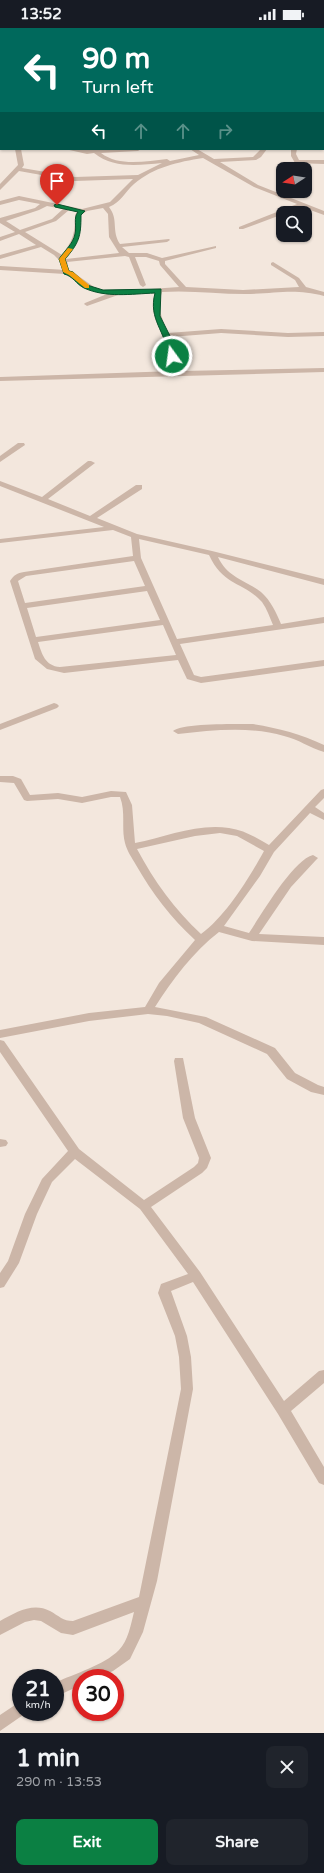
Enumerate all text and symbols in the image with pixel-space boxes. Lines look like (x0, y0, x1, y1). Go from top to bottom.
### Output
text: 13:52 (20, 5, 62, 23)
text: 90 m (82, 42, 150, 76)
icon: left (16, 44, 68, 96)
text: Turn left (82, 76, 154, 98)
icon: left (88, 120, 110, 142)
icon: ahead (130, 120, 152, 142)
icon: ahead (172, 120, 194, 142)
icon: right (214, 120, 236, 142)
north arrow (276, 162, 312, 198)
map controls (276, 162, 312, 242)
pin (40, 164, 74, 205)
icon: arrive (46, 170, 68, 192)
button: search (276, 206, 312, 242)
position arrow (151, 335, 193, 377)
speed limit sign: 30 (72, 1669, 124, 1721)
text: 21 (25, 1678, 51, 1702)
text: km/h (25, 1699, 51, 1711)
text: 1 min (16, 1744, 80, 1773)
button: close (266, 1746, 308, 1788)
text: 290 m · 13:53 (16, 1774, 102, 1790)
button: Exit (16, 1819, 158, 1865)
button: Share (166, 1819, 308, 1865)

